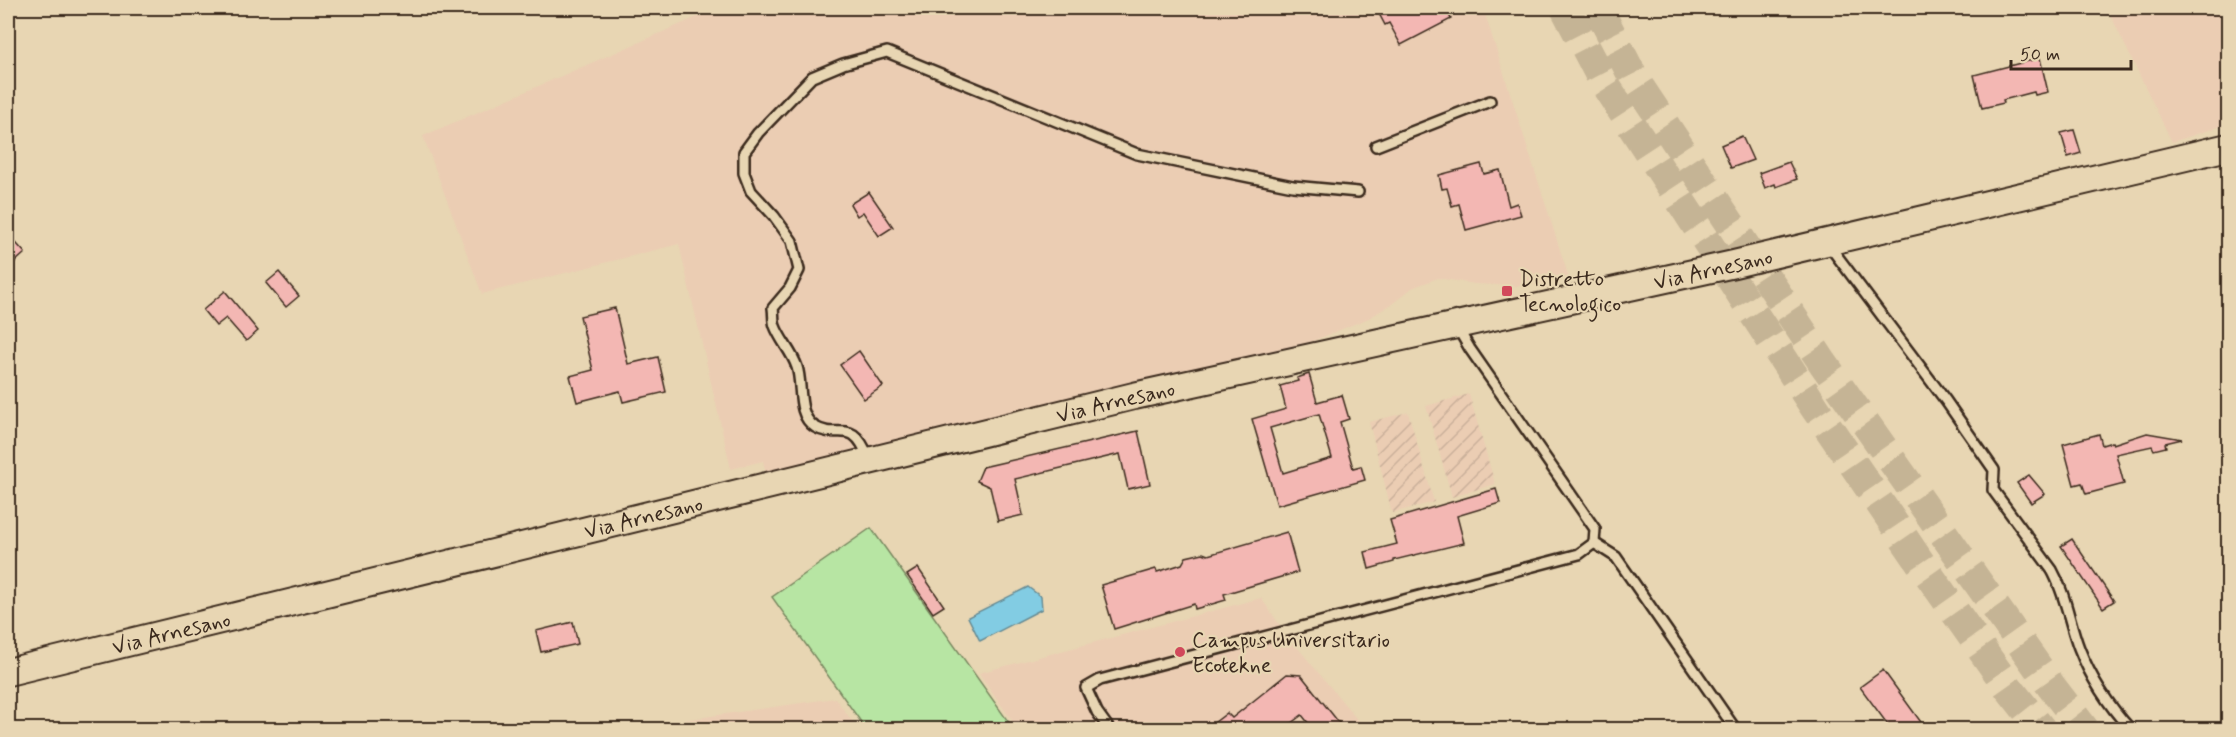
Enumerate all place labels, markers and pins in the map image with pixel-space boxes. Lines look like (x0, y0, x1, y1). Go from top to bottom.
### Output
place label: Distretto Tecnologico (1519, 266, 1621, 322)
marker: Distretto Tecnologico (1500, 284, 1514, 298)
place label: Campus Universitario Ecotekne (1192, 627, 1390, 680)
marker: Campus Universitario Ecotekne (1173, 645, 1187, 659)

